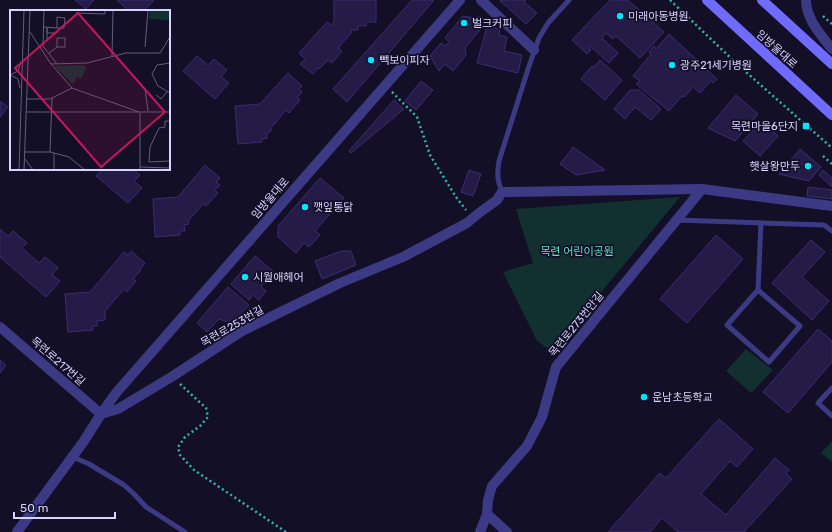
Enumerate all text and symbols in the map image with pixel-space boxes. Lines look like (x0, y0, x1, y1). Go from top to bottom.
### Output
inset map (10, 10, 170, 170)
place label: 미래아동병원 (628, 10, 689, 23)
marker: 미래아동병원 (615, 11, 625, 21)
place label: 벌크커피 (472, 17, 512, 30)
marker: 벌크커피 (459, 18, 469, 28)
street label: 임방울대로 (754, 28, 800, 71)
place label: 빽보이피자 (379, 54, 430, 67)
marker: 빽보이피자 (366, 55, 376, 65)
place label: 광주21세기병원 (680, 59, 752, 72)
marker: 광주21세기병원 (667, 60, 677, 70)
place label: 목련마을6단지 (731, 120, 798, 133)
marker: 목련마을6단지 (801, 121, 811, 131)
place label: 햇살왕만두 (749, 160, 800, 173)
marker: 햇살왕만두 (803, 161, 813, 171)
street label: 임방울대로 (249, 175, 292, 222)
place label: 깻잎통닭 (313, 201, 353, 214)
marker: 깻잎통닭 (300, 202, 310, 212)
park label: 목련 어린이공원 (540, 245, 614, 258)
place label: 시월애헤어 (253, 271, 304, 284)
marker: 시월애헤어 (240, 272, 250, 282)
street label: 목련로273번안길 (546, 289, 606, 359)
street label: 목련로253번길 (199, 303, 266, 350)
street label: 목련로217번길 (28, 334, 87, 388)
place label: 운남초등학교 (652, 391, 713, 404)
marker: 운남초등학교 (639, 392, 649, 402)
scale bar (14, 494, 115, 520)
text: 50 m (20, 501, 48, 515)

